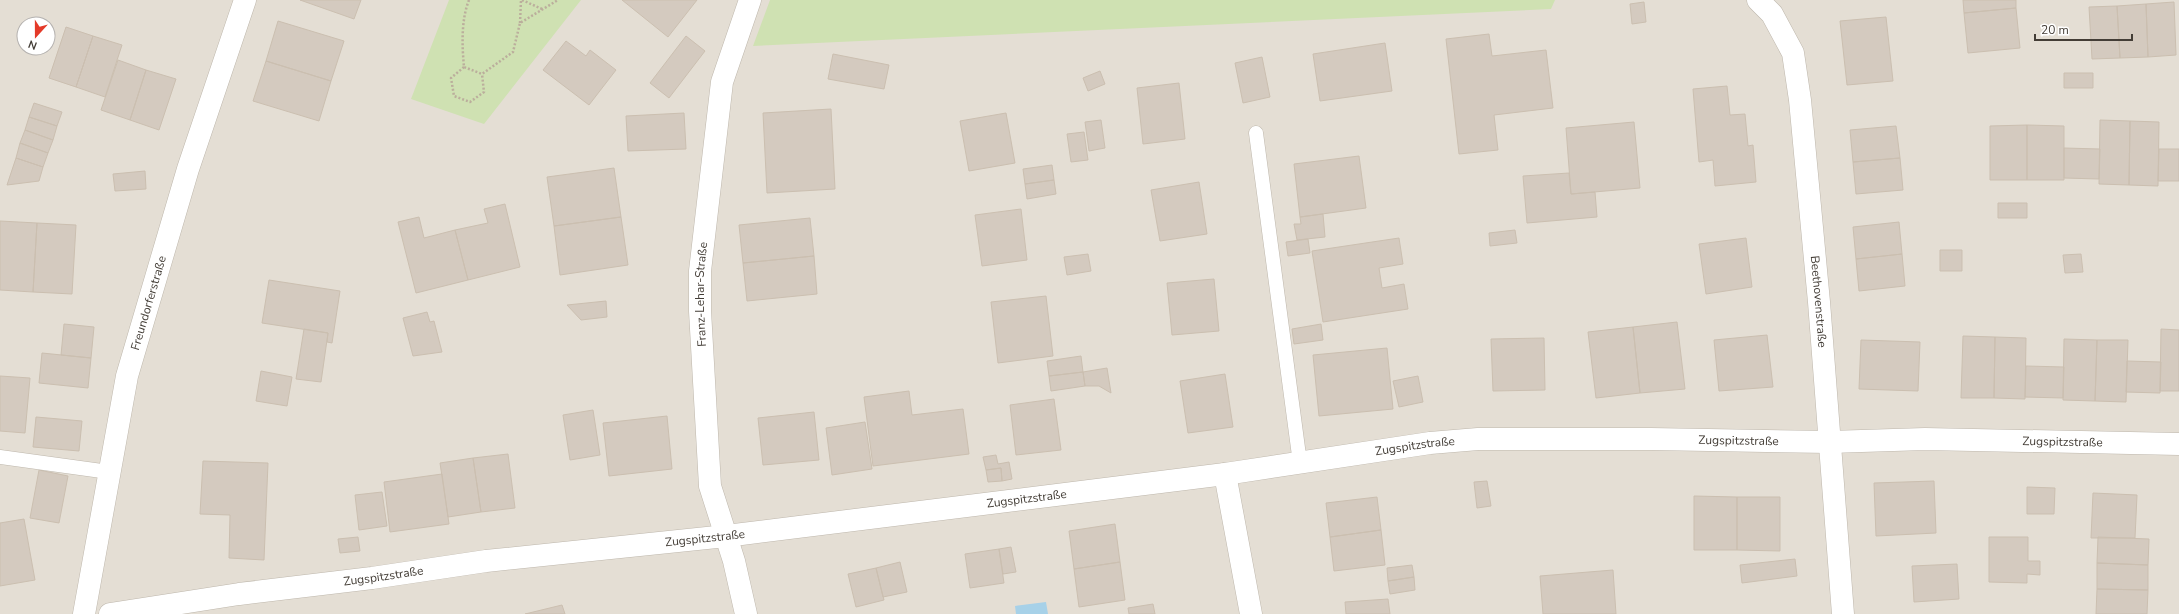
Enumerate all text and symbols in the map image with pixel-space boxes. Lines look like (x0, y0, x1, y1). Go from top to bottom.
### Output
north arrow (16, 16, 56, 56)
scale bar (2035, 16, 2132, 42)
text: 20 m (2041, 22, 2069, 38)
text: N (26, 36, 39, 53)
street label: Franz-Lehar-Straße (692, 241, 711, 347)
street label: Freundorferstraße (127, 254, 170, 352)
street label: Beethovenstraße (1807, 255, 1830, 348)
street label: Zugspitzstraße (1698, 432, 1779, 449)
street label: Zugspitzstraße (1374, 433, 1456, 459)
street label: Zugspitzstraße (2022, 433, 2103, 450)
street label: Zugspitzstraße (986, 486, 1067, 512)
street label: Zugspitzstraße (664, 526, 746, 550)
street label: Zugspitzstraße (343, 562, 424, 589)

